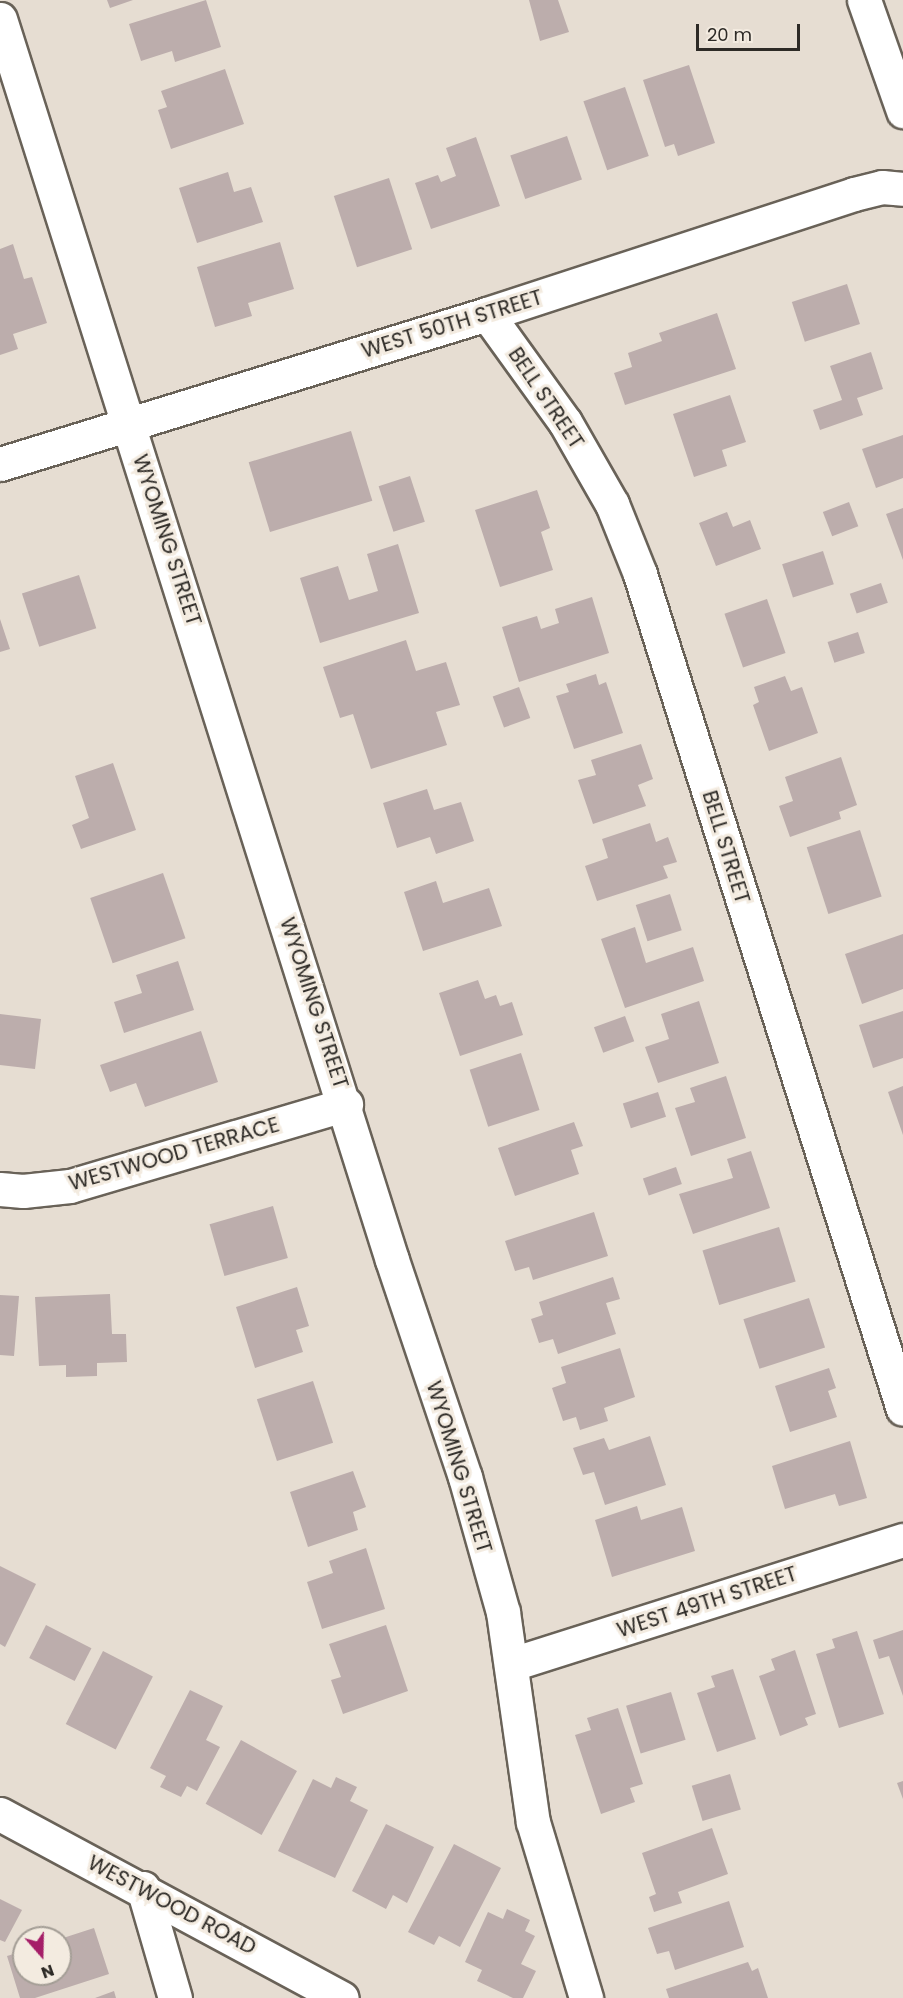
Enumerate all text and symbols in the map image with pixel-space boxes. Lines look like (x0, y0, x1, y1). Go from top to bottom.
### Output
scale bar (699, 12, 802, 50)
text: 20 m (707, 22, 752, 47)
street label: WEST 50TH STREET (359, 284, 545, 364)
street label: BELL STREET (503, 343, 589, 453)
street label: WYOMING STREET (127, 451, 207, 629)
street label: BELL STREET (697, 787, 755, 907)
street label: WYOMING STREET (274, 914, 354, 1092)
street label: WESTWOOD TERRACE (66, 1112, 282, 1196)
street label: WYOMING STREET (421, 1378, 497, 1556)
street label: WEST 49TH STREET (614, 1561, 800, 1643)
street label: WESTWOOD ROAD (83, 1850, 261, 1960)
north arrow (12, 1926, 72, 1986)
text: N (38, 1959, 57, 1984)

